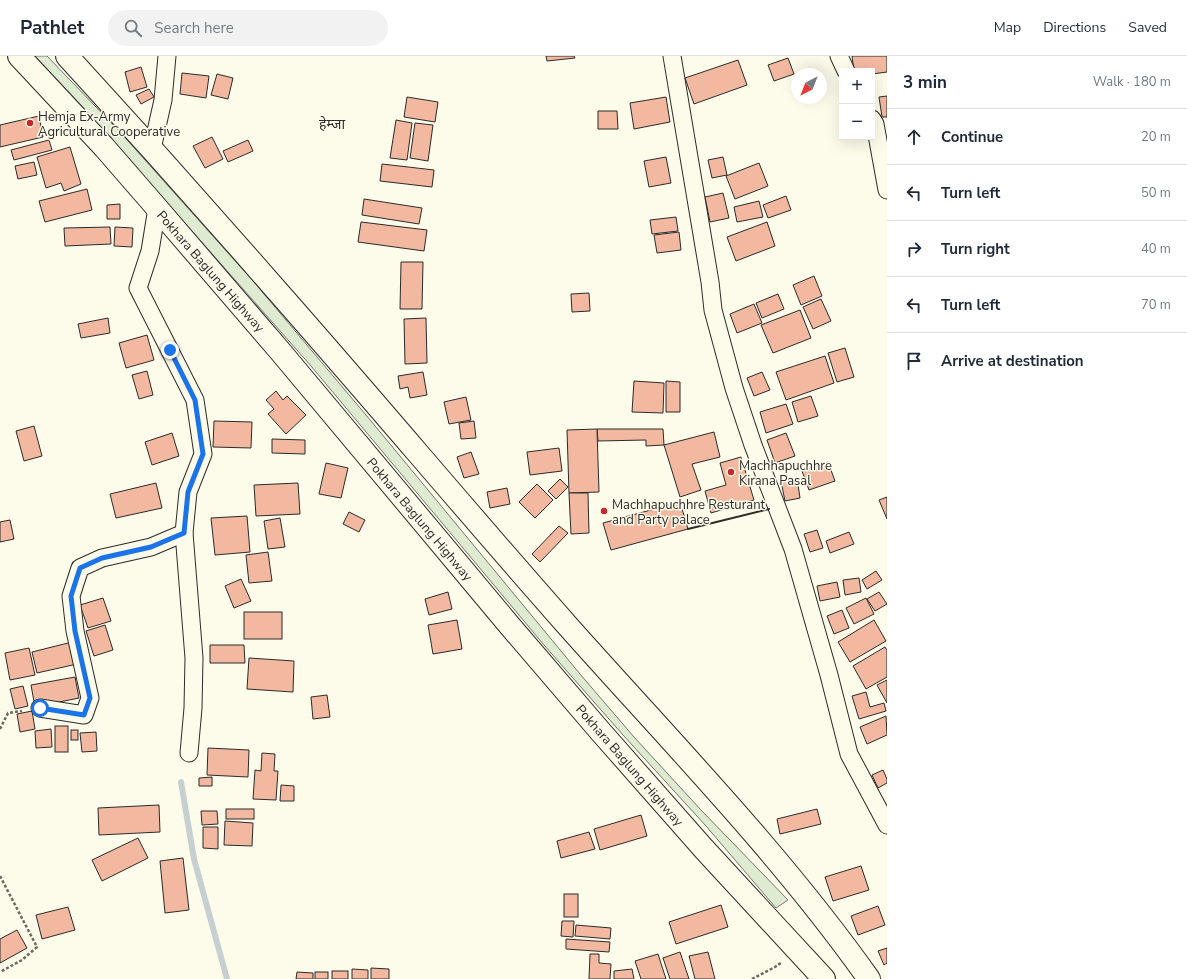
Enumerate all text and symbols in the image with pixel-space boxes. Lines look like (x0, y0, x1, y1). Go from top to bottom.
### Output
search box (108, 10, 388, 46)
text: Pathlet (20, 15, 84, 41)
icon: search (122, 17, 144, 39)
text: Search here (154, 18, 234, 38)
text: Map (994, 18, 1021, 37)
text: Directions (1043, 18, 1106, 37)
text: Saved (1128, 18, 1167, 37)
north arrow (791, 68, 827, 104)
map controls (839, 68, 875, 140)
button: + (839, 68, 875, 104)
text: 3 min (903, 71, 947, 94)
text: Walk · 180 m (1093, 73, 1171, 91)
button: − (839, 104, 875, 140)
place label: Hemja Ex-Army Agricultural Cooperative (38, 108, 180, 141)
district label: हेम्जा (319, 115, 345, 134)
marker: Hemja Ex-Army Agricultural Cooperative (25, 118, 35, 128)
icon: ahead (903, 126, 925, 148)
text: Continue (941, 127, 1003, 147)
text: 20 m (1141, 128, 1171, 146)
icon: left (903, 182, 925, 204)
text: Turn left (941, 183, 1000, 203)
text: 50 m (1141, 184, 1171, 202)
street label: Pokhara Baglung Highway (152, 207, 268, 337)
icon: right (903, 238, 925, 260)
text: Turn right (941, 239, 1010, 259)
text: 40 m (1141, 240, 1171, 258)
icon: left (903, 294, 925, 316)
text: Turn left (941, 295, 1000, 315)
text: 70 m (1141, 296, 1171, 314)
route end (161, 341, 179, 359)
icon: arrive (903, 350, 925, 372)
text: Arrive at destination (941, 351, 1084, 371)
street label: Pokhara Baglung Highway (362, 454, 476, 585)
place label: Machhapuchhre Kirana Pasal (739, 457, 832, 490)
marker: Machhapuchhre Kirana Pasal (726, 467, 736, 477)
place label: Machhapuchhre Resturant and Party palace (612, 496, 766, 529)
marker: Machhapuchhre Resturant and Party palace (599, 506, 609, 516)
route start (31, 699, 49, 717)
street label: Pokhara Baglung Highway (571, 701, 687, 831)

